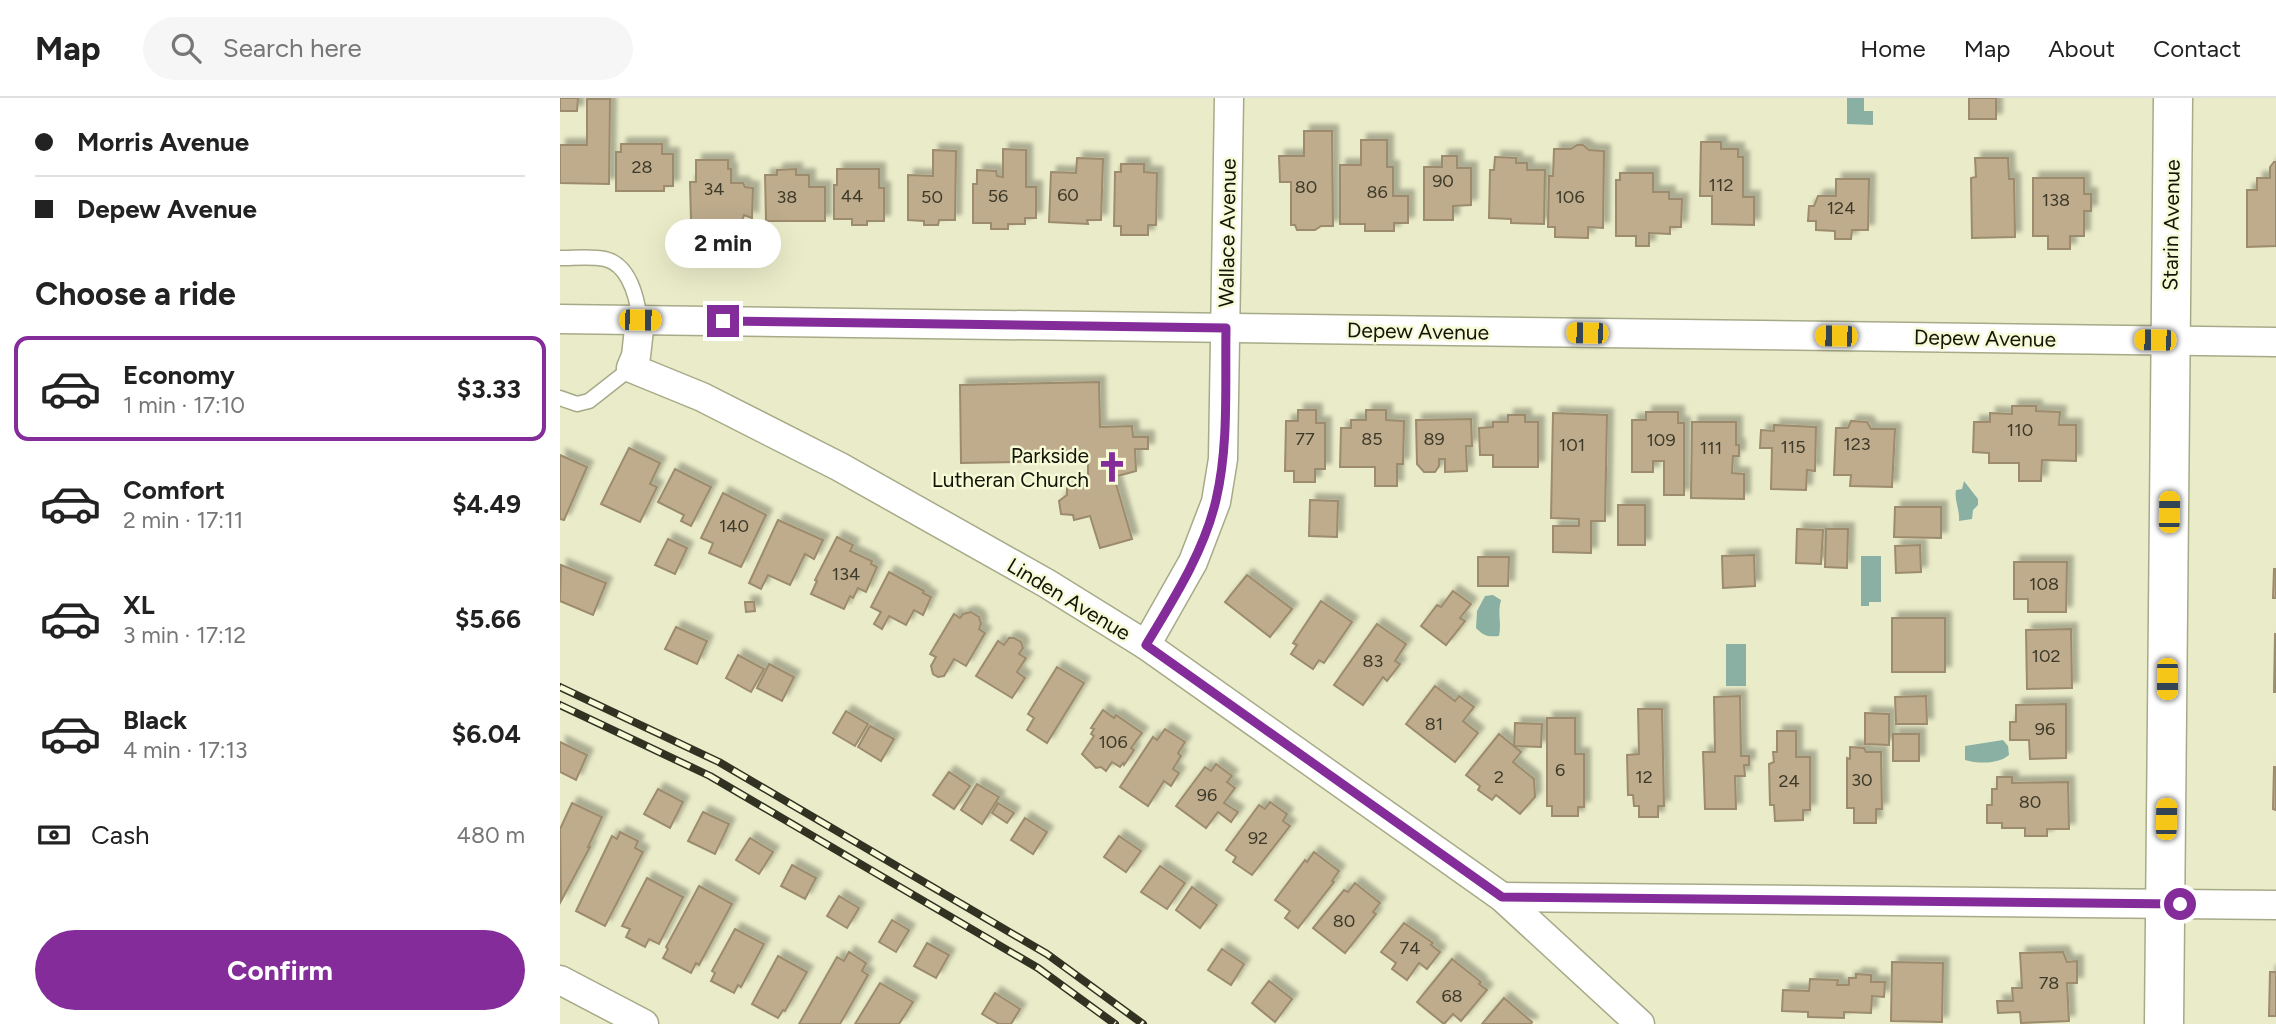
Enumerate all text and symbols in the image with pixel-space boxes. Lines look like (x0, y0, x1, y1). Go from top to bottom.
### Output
search box (143, 17, 633, 80)
text: Map (35, 29, 101, 68)
icon: search (167, 29, 205, 67)
text: Search here (223, 32, 362, 64)
text: Home (1860, 34, 1926, 63)
text: Map (1964, 34, 2010, 63)
text: About (2048, 34, 2115, 63)
text: Contact (2153, 34, 2241, 63)
text: Morris Avenue (77, 126, 249, 158)
house number: 28 (631, 156, 653, 178)
street label: Wallace Avenue (1213, 158, 1241, 308)
street label: Starin Avenue (2157, 159, 2185, 291)
house number: 90 (1432, 170, 1454, 192)
house number: 112 (1709, 174, 1733, 196)
house number: 80 (1295, 176, 1317, 198)
house number: 34 (704, 178, 724, 200)
house number: 86 (1366, 181, 1388, 203)
house number: 60 (1057, 184, 1079, 206)
house number: 44 (841, 185, 863, 207)
house number: 56 (988, 185, 1008, 207)
house number: 38 (777, 186, 797, 208)
house number: 50 (921, 186, 943, 208)
house number: 106 (1555, 186, 1585, 208)
house number: 138 (2042, 189, 2070, 211)
text: Depew Avenue (77, 193, 257, 225)
house number: 124 (1827, 197, 1855, 219)
callout: 2 min (665, 220, 781, 268)
text: 2 min (694, 229, 752, 257)
text: Choose a ride (35, 275, 236, 313)
route end (707, 305, 739, 337)
car (619, 309, 662, 331)
street label: Depew Avenue (1347, 317, 1489, 345)
car (1566, 322, 1609, 344)
street label: Depew Avenue (1914, 324, 2056, 352)
car (1815, 325, 1858, 347)
car (2134, 329, 2177, 351)
icon: car (39, 357, 102, 420)
text: Economy (123, 359, 235, 391)
text: $3.33 (457, 373, 521, 405)
text: 1 min · 17:10 (123, 391, 245, 419)
house number: 110 (2007, 419, 2033, 441)
house number: 77 (1295, 428, 1315, 450)
house number: 85 (1361, 428, 1383, 450)
house number: 89 (1423, 428, 1445, 450)
house number: 109 (1646, 429, 1676, 451)
house number: 123 (1843, 433, 1871, 455)
house number: 101 (1559, 434, 1585, 456)
house number: 115 (1780, 436, 1806, 458)
house number: 111 (1700, 437, 1722, 459)
place label: Parkside Lutheran Church (932, 443, 1089, 492)
church icon: Parkside Lutheran Church (1095, 450, 1129, 484)
icon: car (39, 472, 102, 535)
text: Comfort (123, 474, 225, 506)
text: $4.49 (452, 488, 521, 520)
car (2159, 491, 2180, 533)
text: 2 min · 17:11 (123, 506, 243, 534)
house number: 140 (719, 515, 749, 537)
street label: Linden Avenue (1003, 552, 1135, 646)
house number: 134 (832, 563, 860, 585)
house number: 108 (2029, 573, 2059, 595)
icon: car (39, 587, 102, 650)
text: XL (123, 589, 155, 621)
text: $5.66 (455, 603, 521, 635)
text: 3 min · 17:12 (123, 621, 246, 649)
house number: 102 (2031, 645, 2061, 667)
house number: 83 (1363, 650, 1383, 672)
car (2157, 658, 2178, 700)
icon: car (39, 702, 102, 765)
text: Black (123, 704, 187, 736)
house number: 81 (1425, 713, 1443, 735)
text: $6.04 (452, 718, 521, 750)
house number: 96 (2035, 718, 2055, 740)
house number: 106 (1098, 731, 1128, 753)
text: 4 min · 17:13 (123, 736, 248, 764)
house number: 6 (1555, 759, 1565, 781)
house number: 2 (1494, 766, 1504, 788)
house number: 12 (1635, 766, 1653, 788)
house number: 30 (1851, 769, 1873, 791)
house number: 24 (1778, 770, 1800, 792)
house number: 96 (1197, 784, 1217, 806)
house number: 80 (2019, 791, 2041, 813)
car (2156, 798, 2177, 840)
icon: cash (35, 816, 73, 854)
text: Cash (91, 819, 150, 851)
text: 480 m (457, 821, 525, 849)
house number: 92 (1248, 827, 1268, 849)
route start (2164, 888, 2196, 920)
house number: 80 (1333, 910, 1355, 932)
button: Confirm (35, 930, 525, 1010)
house number: 74 (1400, 937, 1420, 959)
house number: 78 (2039, 972, 2059, 994)
house number: 68 (1441, 985, 1463, 1007)

